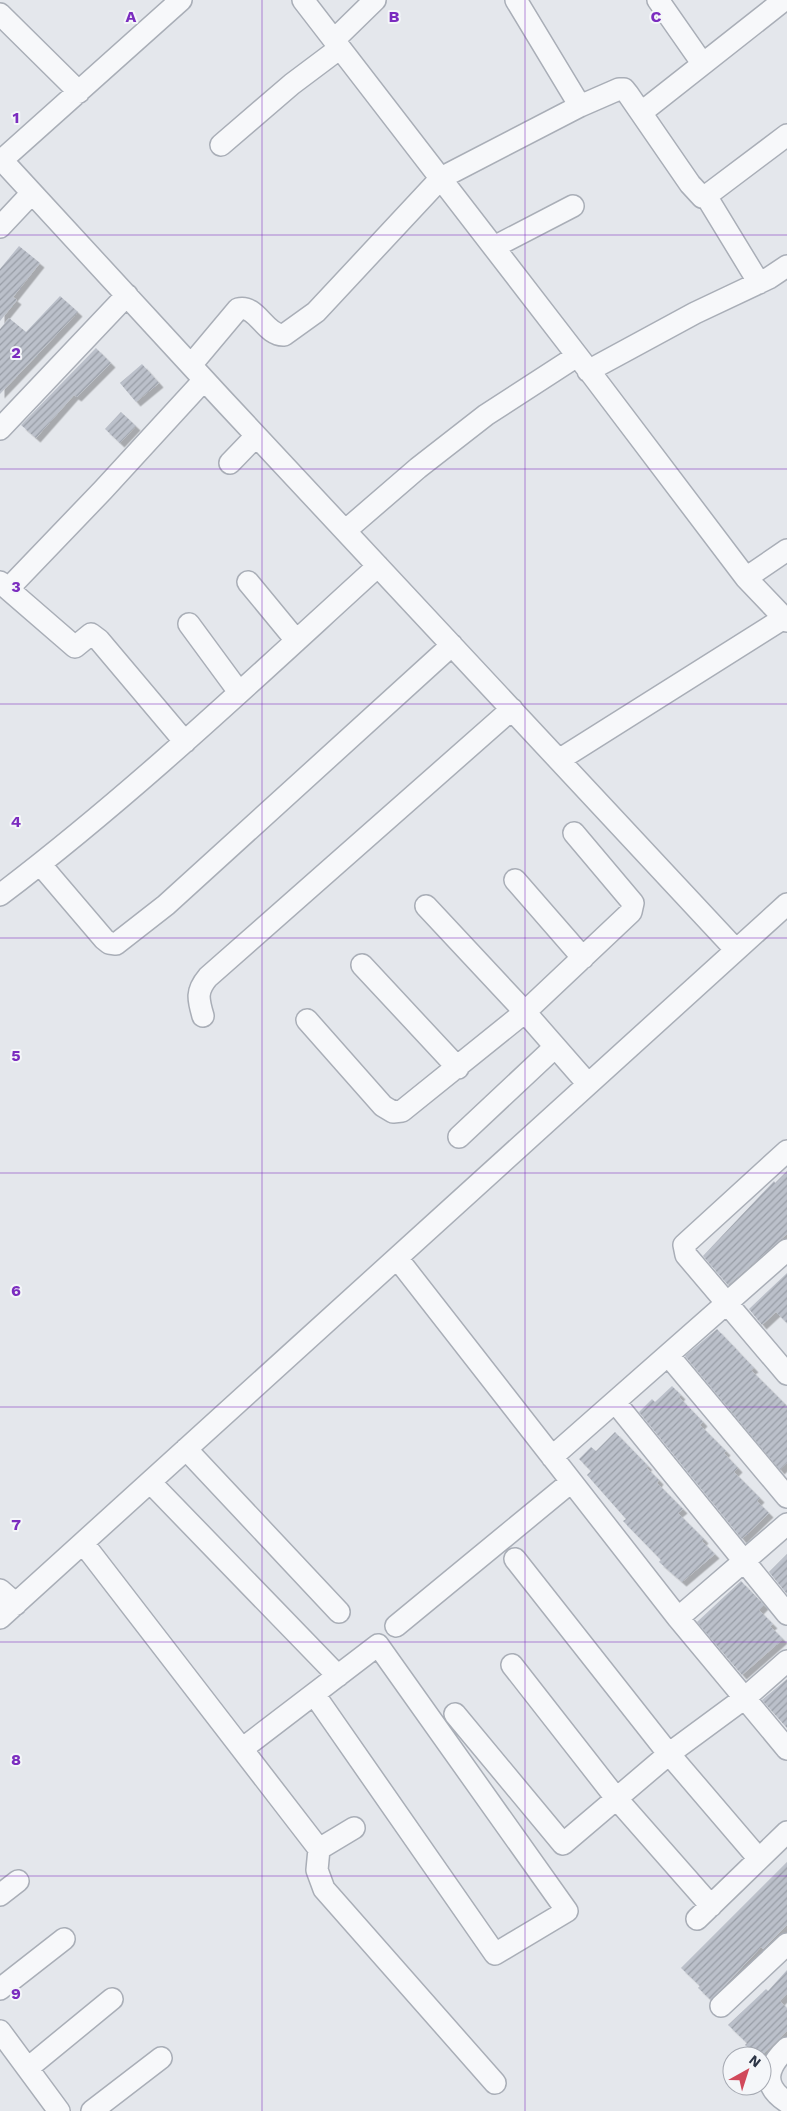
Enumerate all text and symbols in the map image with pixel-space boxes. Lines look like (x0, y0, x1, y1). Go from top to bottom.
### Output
text: A (126, 7, 137, 26)
text: B (389, 7, 400, 26)
text: C (651, 7, 662, 26)
text: 1 (13, 108, 19, 127)
text: 2 (11, 343, 21, 362)
text: 3 (11, 577, 21, 596)
text: 4 (11, 812, 21, 831)
text: 5 (11, 1046, 21, 1065)
text: 6 (11, 1281, 21, 1300)
text: 7 (11, 1515, 21, 1534)
text: 8 (11, 1750, 21, 1769)
text: 9 (11, 1984, 21, 2003)
north arrow (722, 2046, 772, 2096)
text: N (746, 2051, 764, 2070)

